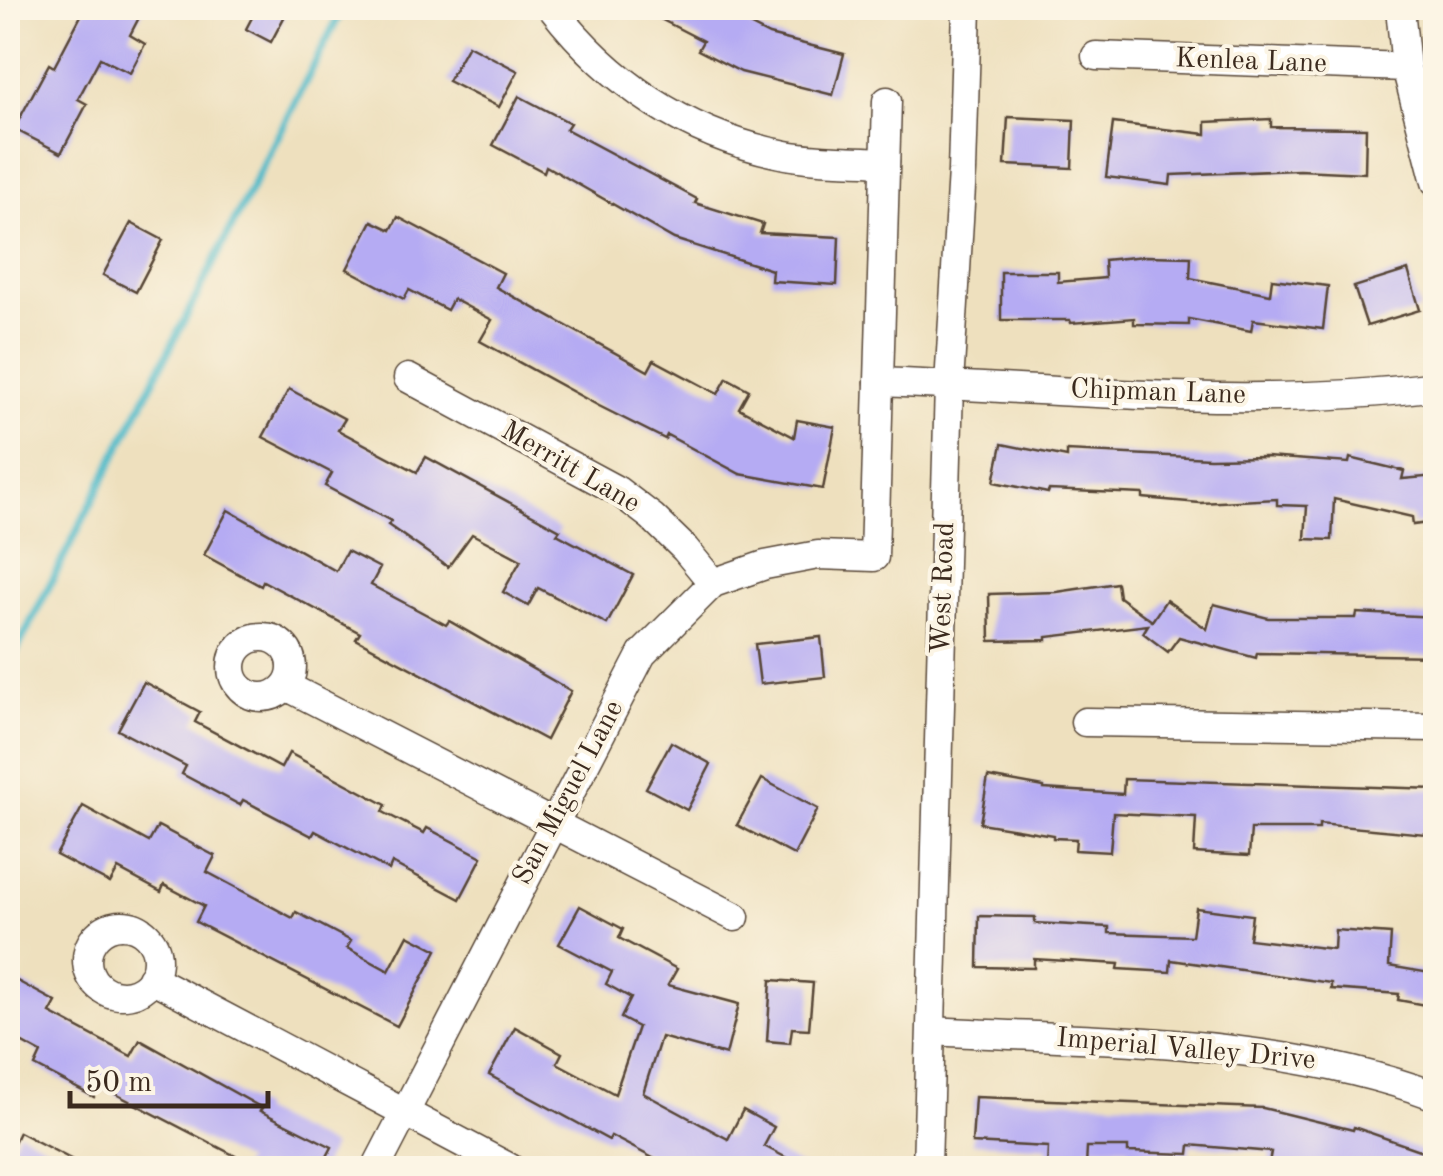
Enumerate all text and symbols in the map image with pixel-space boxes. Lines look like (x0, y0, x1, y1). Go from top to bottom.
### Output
street label: Kenlea Lane (1175, 45, 1327, 79)
street label: Chipman Lane (1070, 376, 1246, 410)
street label: Merritt Lane (496, 417, 644, 519)
street label: West Road (928, 521, 960, 655)
street label: San Miguel Lane (509, 696, 629, 890)
street label: Imperial Valley Drive (1055, 1025, 1317, 1075)
scale bar (70, 1046, 268, 1108)
text: 50 m (85, 1068, 152, 1098)

